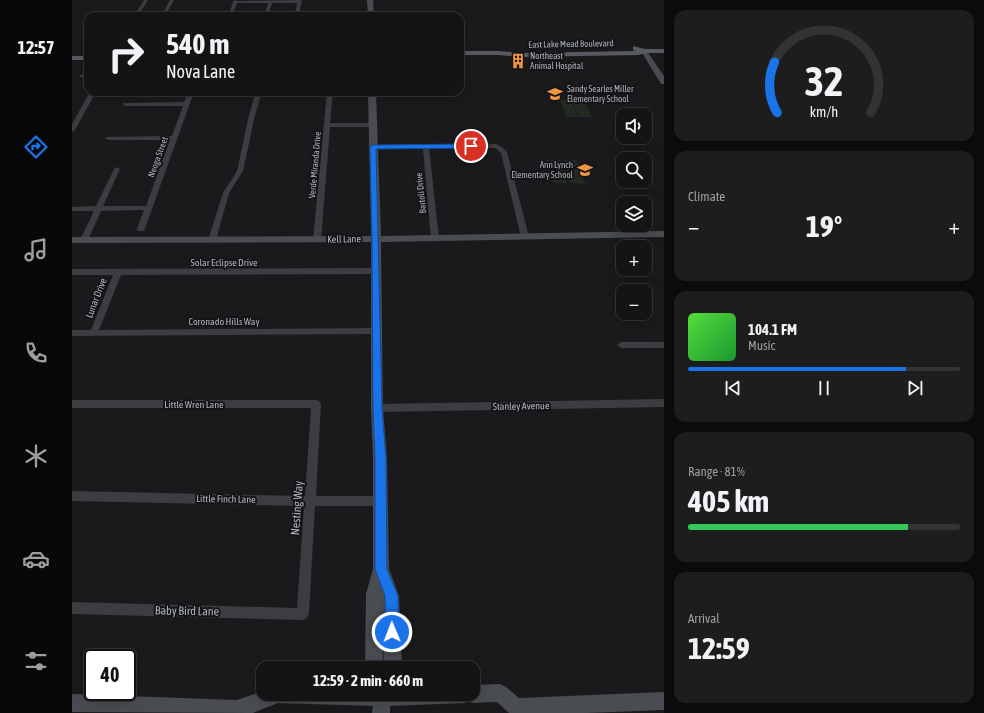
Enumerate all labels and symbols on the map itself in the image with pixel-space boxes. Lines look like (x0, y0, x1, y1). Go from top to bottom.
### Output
street label: East Lake Mead Boulevard (528, 38, 614, 50)
place label: Northeast Animal Hospital (530, 51, 584, 71)
building icon: Northeast Animal Hospital (509, 52, 527, 70)
place label: Sandy Searles Miller Elementary School (567, 84, 634, 104)
school or university icon: Sandy Searles Miller Elementary School (546, 85, 564, 103)
pin (454, 129, 488, 163)
street label: Verde Miranda Drive (307, 131, 323, 199)
street label: Neoga Street (146, 135, 170, 179)
place label: Ann Lynch Elementary School (511, 160, 574, 180)
school or university icon: Ann Lynch Elementary School (576, 161, 594, 179)
street label: Bartoli Drive (414, 172, 428, 214)
street label: Kell Lane (327, 233, 361, 245)
street label: Solar Eclipse Drive (190, 257, 258, 268)
street label: Lunar Drive (83, 276, 109, 320)
street label: Coronado Hills Way (188, 316, 260, 327)
street label: Little Wren Lane (164, 399, 224, 410)
street label: Stanley Avenue (493, 400, 550, 412)
street label: Nesting Way (288, 480, 306, 536)
street label: Little Finch Lane (196, 493, 256, 505)
street label: Baby Bird Lane (155, 603, 219, 619)
position arrow (371, 611, 413, 653)
speed limit sign: 40 (84, 649, 136, 701)

